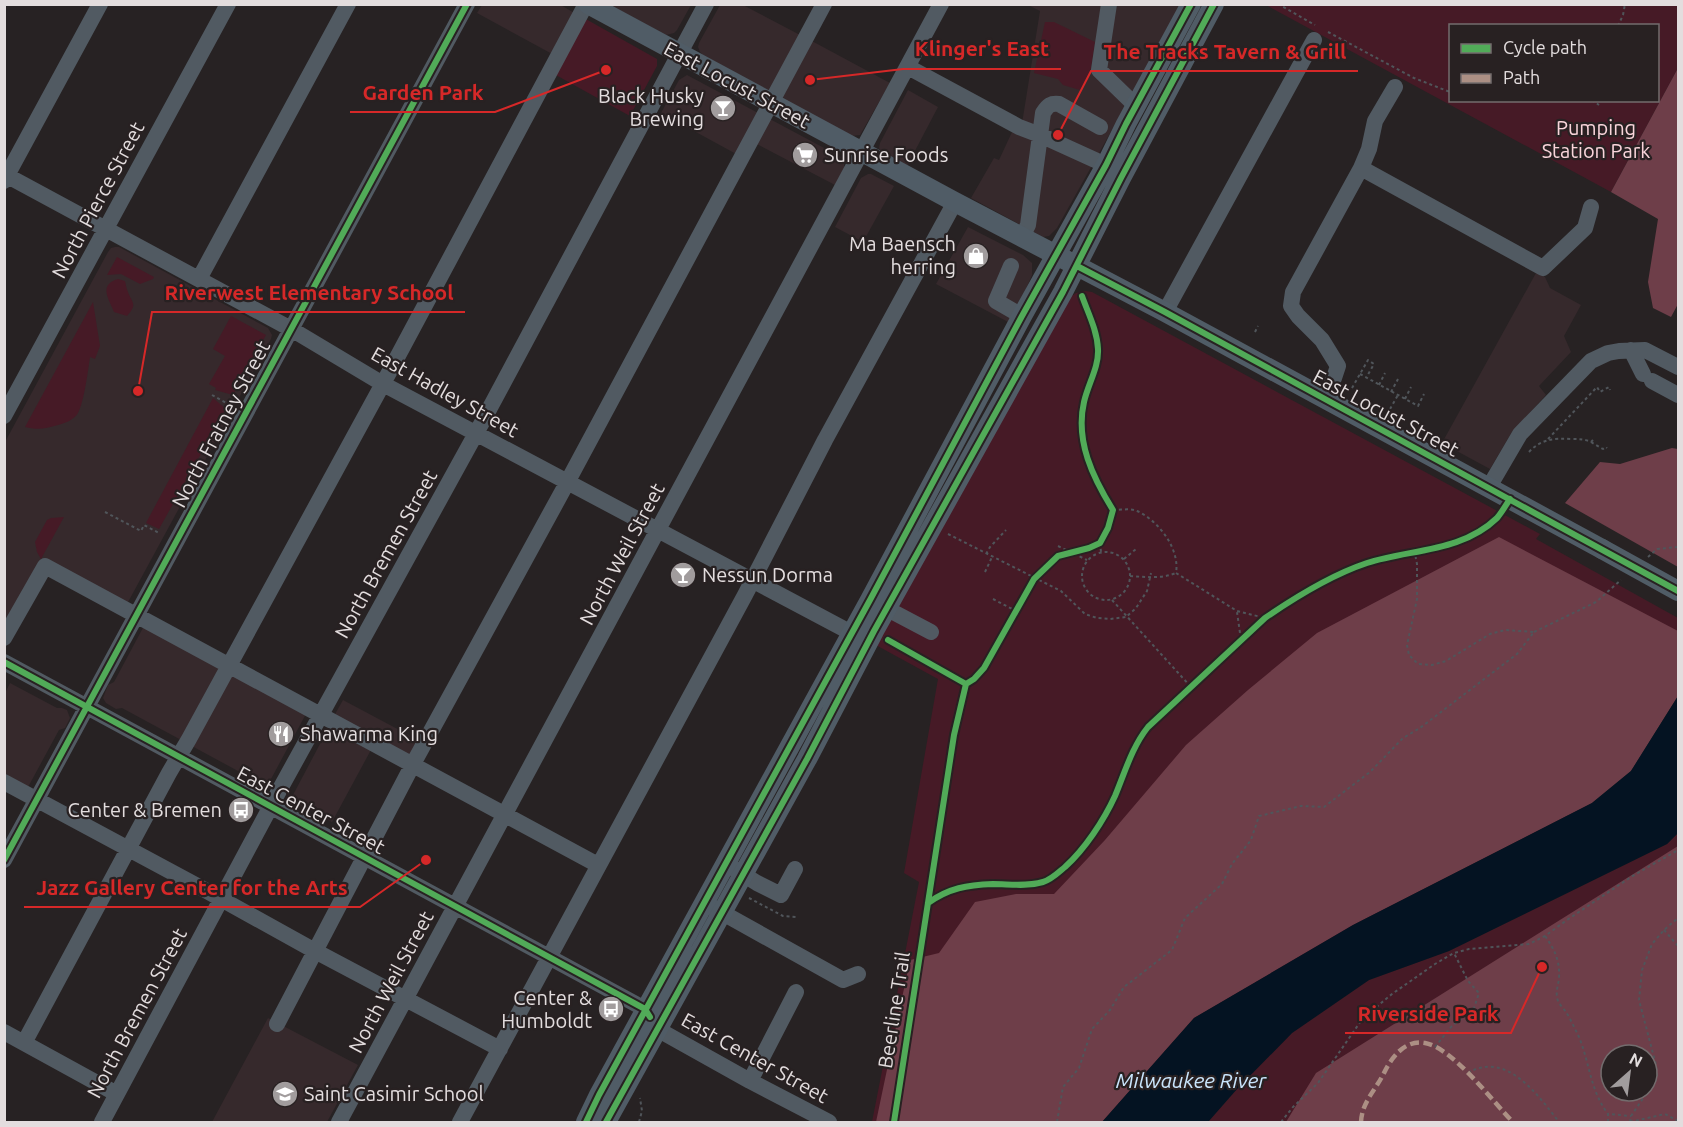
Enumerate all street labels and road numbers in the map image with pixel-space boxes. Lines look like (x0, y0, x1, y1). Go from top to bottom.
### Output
street label: East Locust Street (660, 36, 814, 133)
street label: North Pierce Street (47, 118, 149, 282)
street label: North Fratney Street (167, 336, 274, 511)
street label: East Hadley Street (368, 342, 523, 442)
street label: East Locust Street (1309, 364, 1463, 461)
street label: North Bremen Street (330, 465, 441, 642)
street label: North Weil Street (575, 479, 669, 629)
street label: East Center Street (233, 761, 389, 858)
street label: North Weil Street (344, 907, 438, 1057)
street label: North Bremen Street (82, 924, 191, 1102)
street label: Beerline Trail (873, 950, 914, 1070)
street label: East Center Street (678, 1008, 833, 1107)

